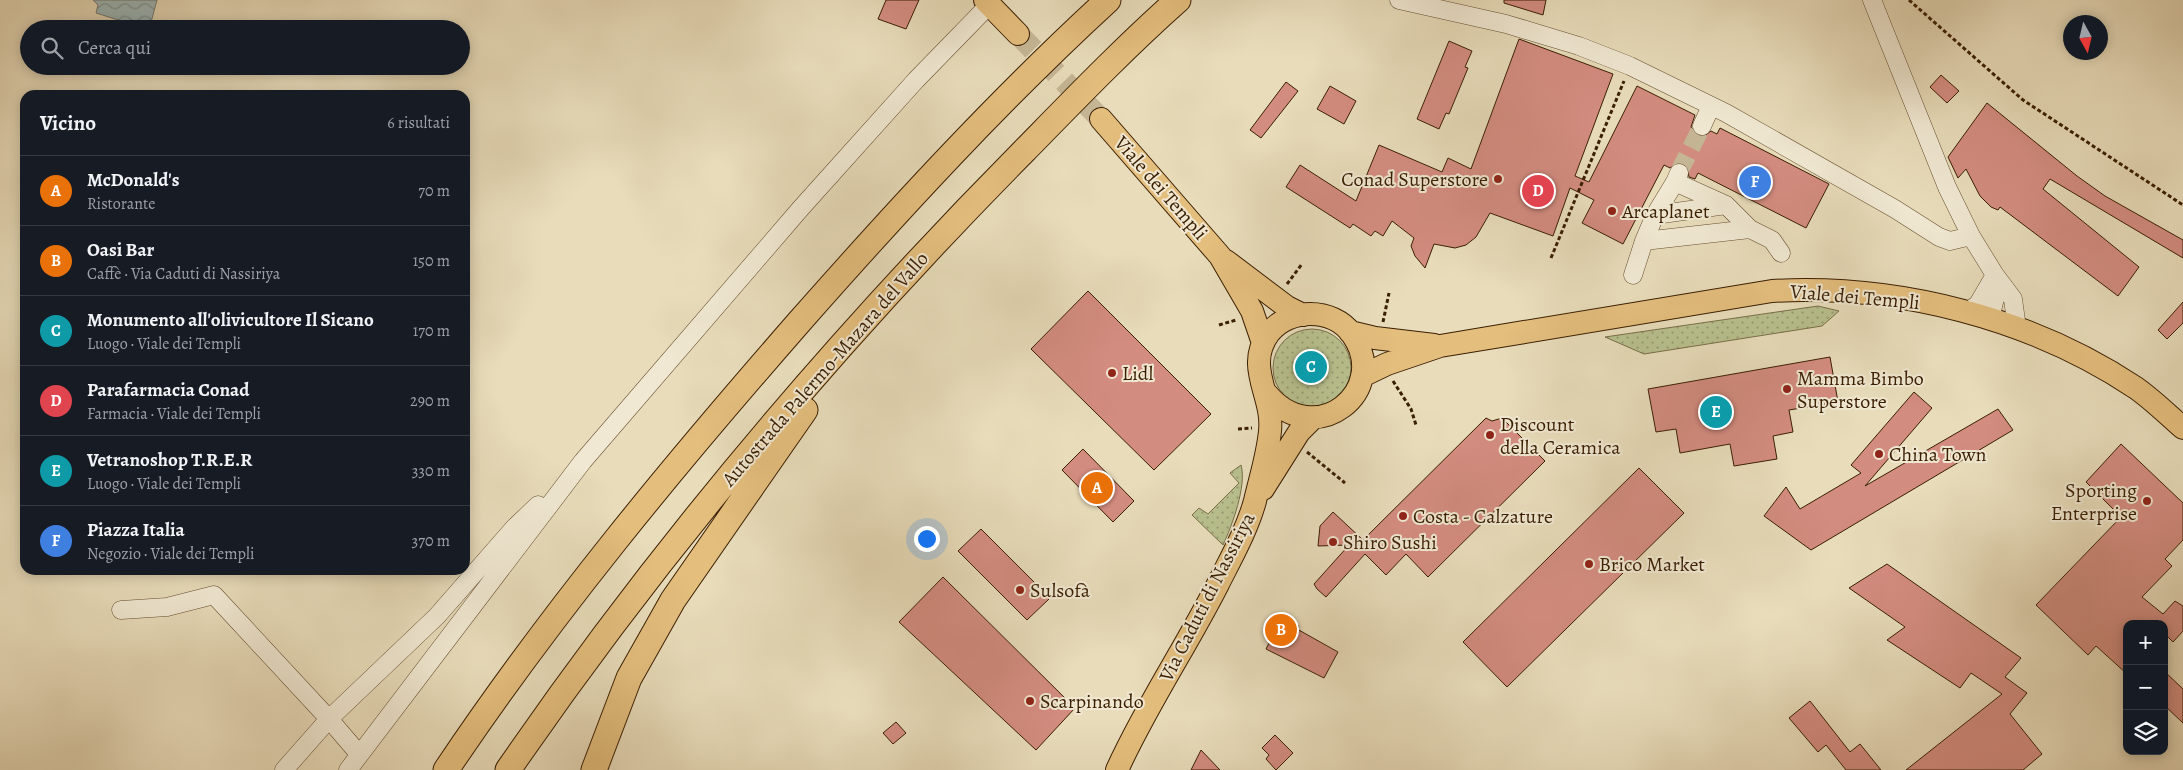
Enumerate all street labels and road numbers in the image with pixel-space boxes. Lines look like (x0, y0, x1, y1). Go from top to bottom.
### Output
street label: Viale dei Templi (1108, 129, 1214, 246)
street label: Autostrada Palermo-Mazara del Vallo (715, 246, 934, 493)
street label: Viale dei Templi (1788, 278, 1921, 316)
street label: Via Caduti di Nassiriya (1152, 507, 1262, 687)

